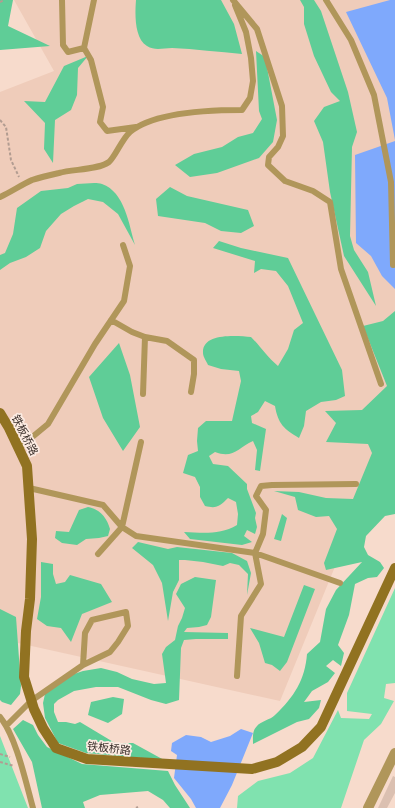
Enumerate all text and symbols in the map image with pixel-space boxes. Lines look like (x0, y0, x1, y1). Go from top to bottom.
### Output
street label: 铁板桥路 (10, 413, 40, 457)
street label: 铁板桥路 (86, 740, 132, 756)

